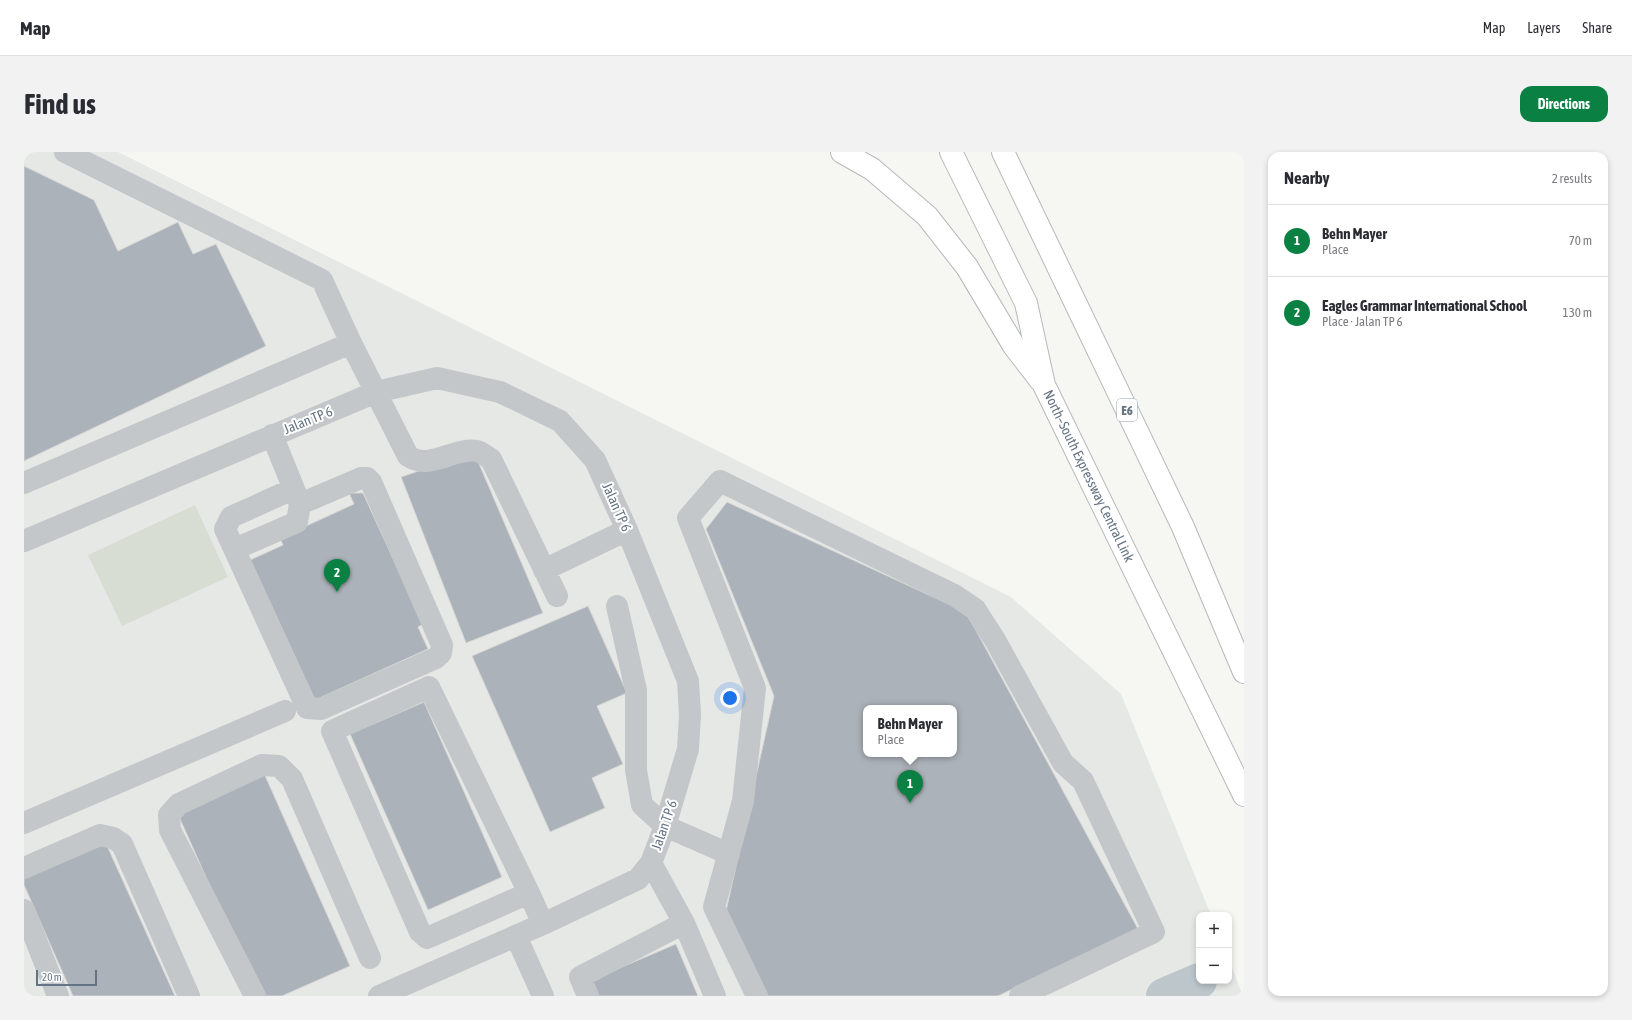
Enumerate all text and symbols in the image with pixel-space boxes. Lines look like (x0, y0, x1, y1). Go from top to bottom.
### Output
text: Map (20, 17, 51, 39)
text: Map (1483, 20, 1505, 36)
text: Layers (1527, 20, 1560, 36)
text: Share (1582, 20, 1612, 36)
button: Directions (1520, 86, 1608, 122)
text: Find us (24, 88, 96, 120)
text: Nearby (1284, 168, 1330, 188)
text: 2 results (1552, 171, 1592, 186)
text: Behn Mayer (1322, 225, 1387, 242)
text: 1 (1294, 233, 1300, 248)
text: 70 m (1569, 233, 1592, 248)
text: Place (1322, 242, 1349, 257)
text: Eagles Grammar International School (1322, 297, 1527, 314)
text: 2 (1294, 305, 1300, 320)
text: 130 m (1563, 305, 1592, 320)
text: Place · Jalan TP 6 (1322, 314, 1403, 329)
street label: North–South Expressway Central Link (1040, 387, 1138, 565)
road number: E6 (1117, 399, 1137, 421)
street label: Jalan TP 6 (281, 403, 335, 437)
street label: Jalan TP 6 (599, 480, 635, 534)
pin: 2 (324, 559, 350, 592)
your location (720, 688, 740, 708)
popup (863, 705, 957, 757)
text: Behn Mayer (878, 715, 942, 732)
text: Place (878, 732, 904, 747)
pin: 1 (897, 770, 923, 803)
street label: Jalan TP 6 (648, 798, 680, 852)
map controls (1196, 912, 1232, 984)
button: + (1196, 912, 1232, 948)
button: − (1196, 948, 1232, 984)
scale bar (36, 968, 97, 987)
text: 20 m (42, 971, 62, 983)

